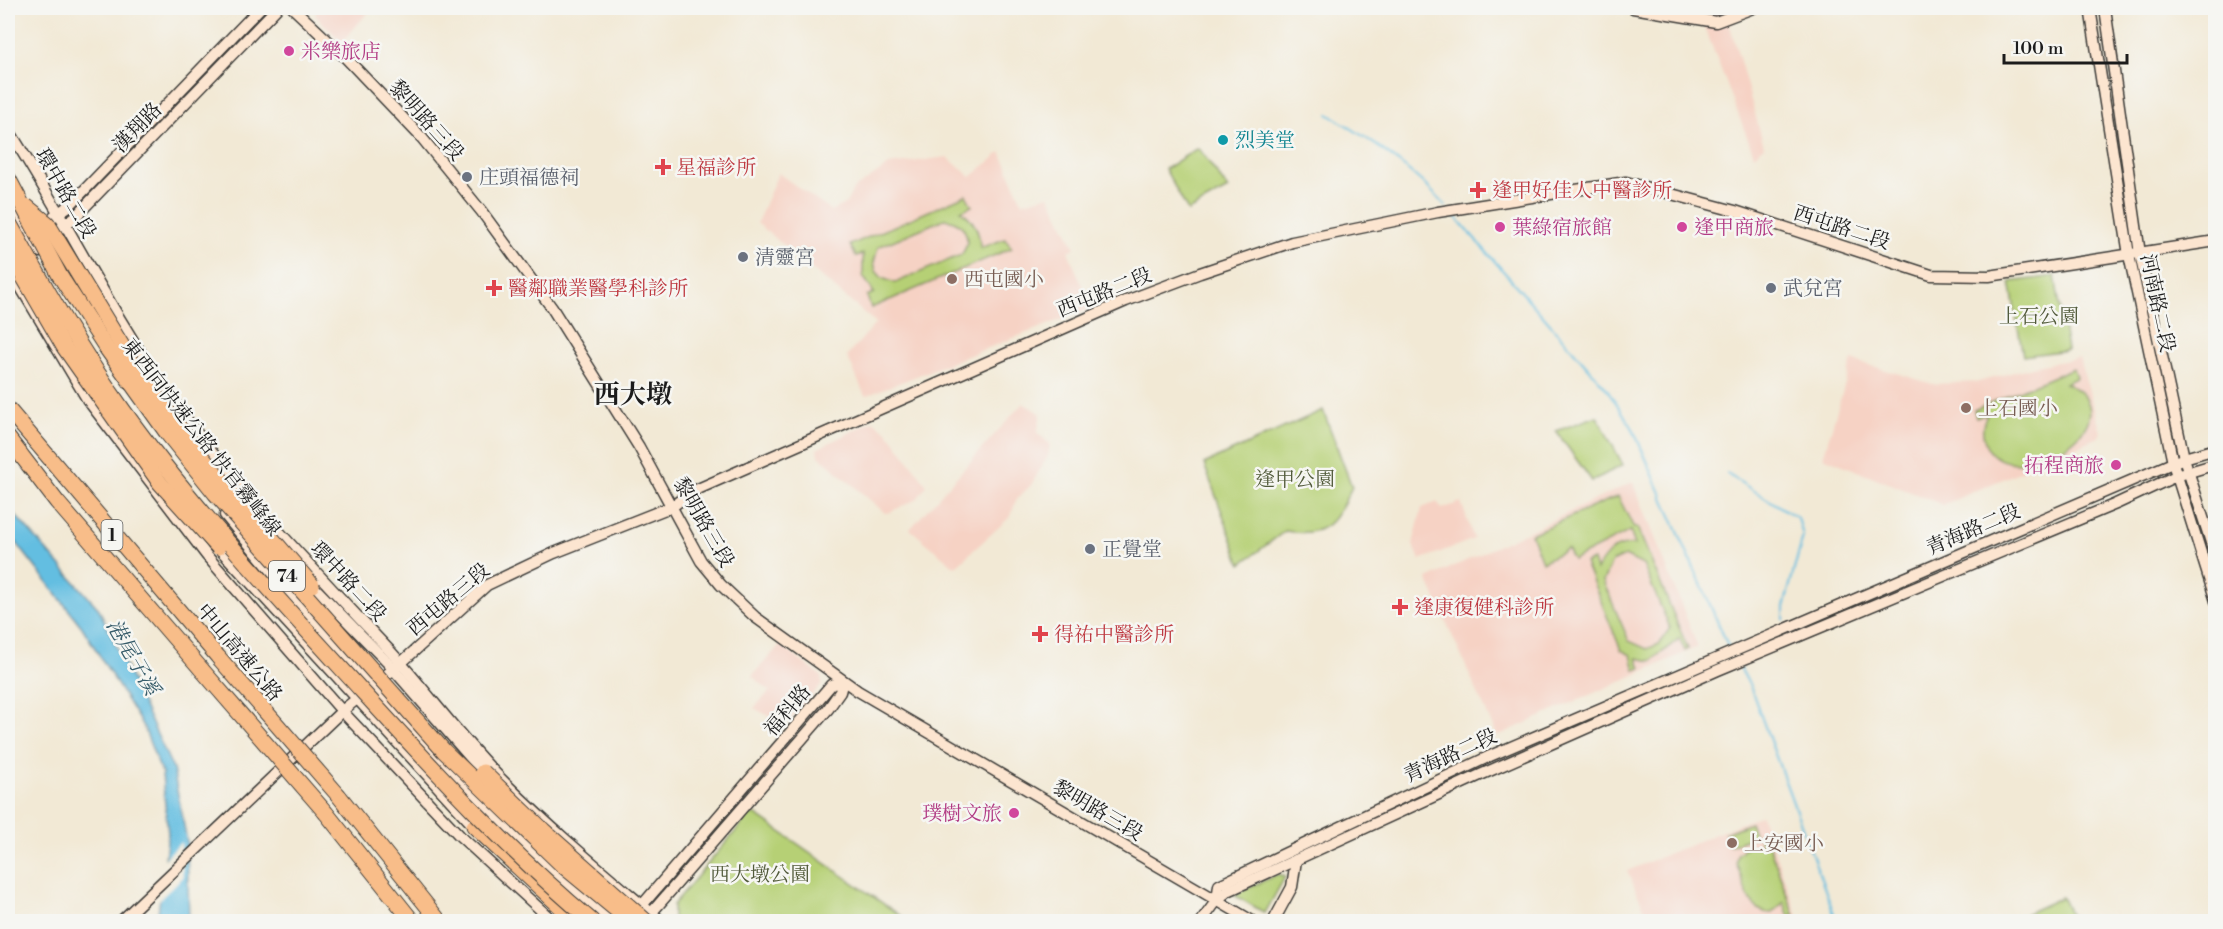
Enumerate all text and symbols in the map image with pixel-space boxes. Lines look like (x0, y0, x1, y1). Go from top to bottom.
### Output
scale bar (2004, 27, 2127, 65)
text: 100 m (2013, 37, 2064, 60)
place label: 米樂旅店 (301, 40, 381, 65)
marker: 米樂旅店 (282, 44, 296, 58)
street label: 黎明路三段 (383, 75, 469, 167)
street label: 漢翔路 (108, 98, 168, 158)
place label: 烈美堂 (1235, 129, 1295, 154)
marker: 烈美堂 (1216, 133, 1230, 147)
street label: 環中路二段 (29, 144, 101, 243)
place label: 星福診所 (676, 156, 756, 181)
marker: 星福診所 (654, 158, 672, 176)
place label: 庄頭福德祠 (479, 166, 579, 191)
marker: 庄頭福德祠 (460, 170, 474, 184)
place label: 逢甲好佳人中醫診所 (1492, 179, 1672, 204)
marker: 逢甲好佳人中醫診所 (1469, 181, 1487, 199)
street label: 西屯路二段 (1790, 201, 1893, 256)
place label: 葉綠宿旅館 (1512, 216, 1612, 241)
place label: 逢甲商旅 (1694, 216, 1774, 241)
marker: 葉綠宿旅館 (1493, 220, 1507, 234)
marker: 逢甲商旅 (1675, 220, 1689, 234)
place label: 清靈宮 (755, 246, 815, 271)
marker: 清靈宮 (736, 250, 750, 264)
street label: 河南路二段 (2134, 252, 2179, 355)
street label: 西屯路二段 (1054, 263, 1156, 324)
place label: 西屯國小 (964, 268, 1044, 293)
marker: 西屯國小 (945, 272, 959, 286)
place label: 醫鄰職業醫學科診所 (508, 277, 688, 302)
place label: 武兌宮 (1783, 277, 1843, 302)
marker: 醫鄰職業醫學科診所 (485, 279, 503, 297)
marker: 武兌宮 (1764, 281, 1778, 295)
park label: 上石公園 (1999, 305, 2079, 330)
street label: 東西向快速公路 快官霧峰線 (116, 334, 286, 542)
district label: 西大墩 (594, 379, 672, 411)
place label: 上石國小 (1978, 397, 2058, 422)
marker: 上石國小 (1959, 401, 1973, 415)
place label: 拓程商旅 (2024, 454, 2104, 479)
marker: 拓程商旅 (2109, 458, 2123, 472)
park label: 逢甲公園 (1255, 468, 1335, 493)
street label: 黎明路三段 (667, 473, 739, 572)
street label: 青海路二段 (1923, 499, 2024, 561)
road number: 1 (102, 520, 122, 550)
street label: 環中路二段 (305, 537, 391, 627)
place label: 正覺堂 (1102, 538, 1162, 563)
marker: 正覺堂 (1083, 542, 1097, 556)
street label: 西屯路三段 (403, 558, 495, 642)
road number: 74 (269, 561, 305, 591)
place label: 逢康復健科診所 (1414, 596, 1554, 621)
marker: 逢康復健科診所 (1391, 598, 1409, 616)
street label: 中山高速公路 (191, 599, 287, 707)
water label: 港尾子溪 (100, 615, 165, 702)
place label: 得祐中醫診所 (1054, 623, 1174, 648)
marker: 得祐中醫診所 (1031, 625, 1049, 643)
street label: 福科路 (759, 680, 817, 742)
street label: 青海路二段 (1400, 724, 1501, 789)
street label: 黎明路三段 (1048, 775, 1147, 847)
place label: 璞樹文旅 (922, 802, 1002, 827)
marker: 璞樹文旅 (1007, 806, 1021, 820)
place label: 上安國小 (1744, 832, 1824, 857)
marker: 上安國小 (1725, 836, 1739, 850)
park label: 西大墩公園 (710, 863, 810, 888)

